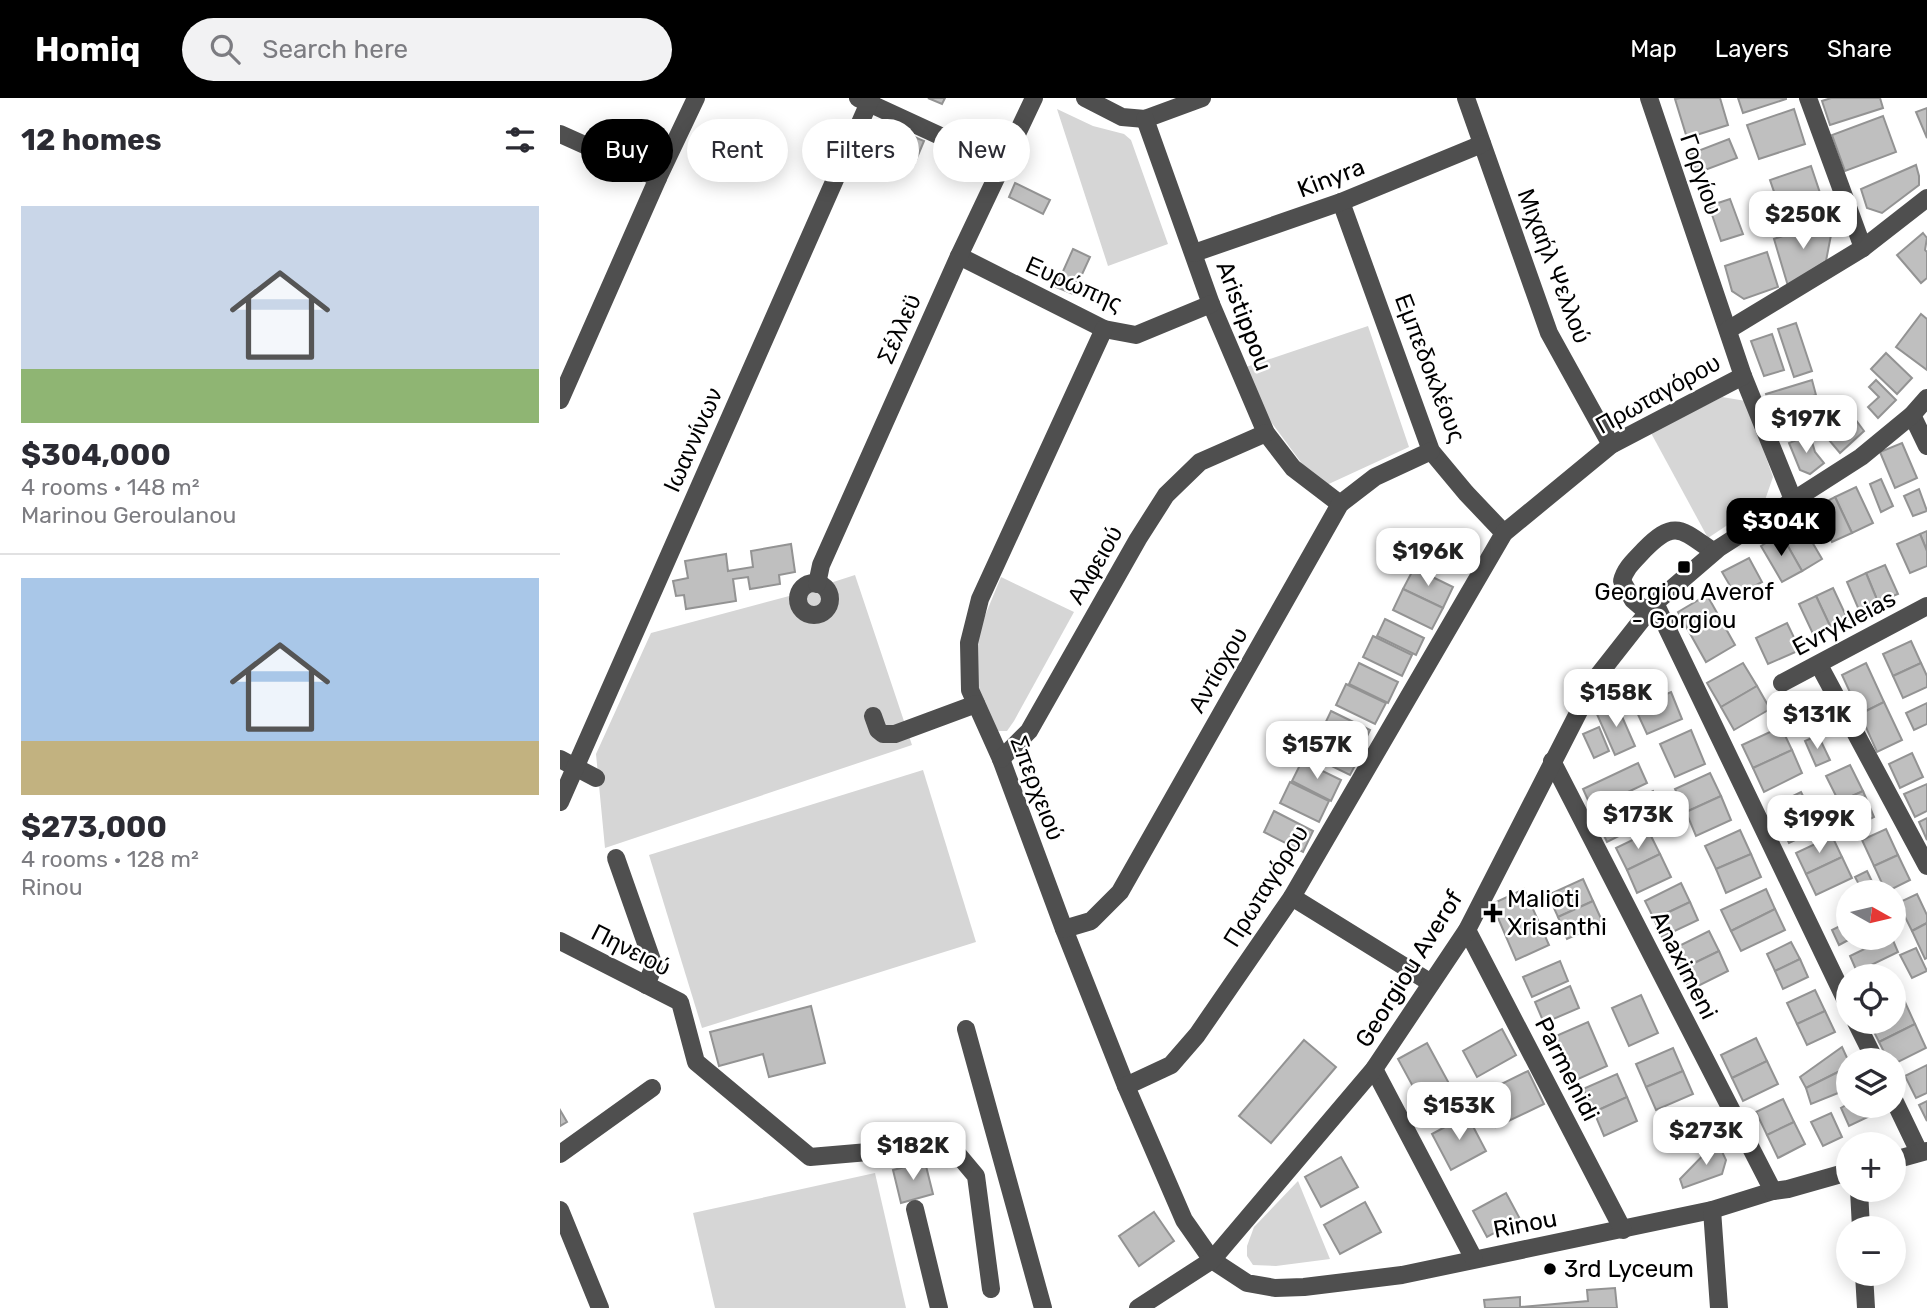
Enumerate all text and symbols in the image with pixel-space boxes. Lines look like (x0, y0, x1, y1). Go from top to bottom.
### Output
search box (182, 18, 672, 81)
text: Homiq (35, 30, 140, 69)
icon: search (206, 30, 244, 68)
text: Search here (262, 34, 408, 65)
text: Map (1630, 35, 1677, 63)
text: Layers (1715, 35, 1789, 63)
text: Share (1827, 35, 1892, 63)
chip: Buy (581, 119, 673, 182)
chip: Rent (687, 119, 788, 182)
chip: Filters (802, 119, 919, 182)
chip: New (933, 119, 1030, 182)
icon: filters (501, 121, 539, 159)
text: 12 homes (21, 122, 162, 158)
street label: Γοργίου (1674, 130, 1728, 218)
street label: Kinyra (1293, 152, 1369, 204)
street label: Μιχαήλ Ψελλού (1512, 185, 1596, 347)
pin: $250K (1754, 192, 1852, 251)
text: $250K (1765, 200, 1841, 228)
street label: Ευρώπης (1021, 250, 1127, 318)
icon: home (217, 252, 343, 378)
street label: Aristippou (1210, 257, 1278, 375)
street label: Σέλλεϋ (871, 290, 927, 368)
street label: Εμπεδοκλέους (1389, 290, 1471, 446)
street label: Πρωταγόρου (1591, 348, 1725, 440)
street label: Ιωαννίνων (658, 383, 728, 497)
pin: $197K (1757, 396, 1855, 455)
text: $197K (1771, 404, 1841, 432)
text: $304,000 (21, 437, 171, 473)
text: 4 rooms · 148 m² (21, 473, 200, 501)
pin: $304K (1732, 498, 1830, 558)
text: Marinou Geroulanou (21, 501, 236, 529)
text: $304K (1742, 507, 1820, 535)
street label: Αλφειού (1061, 521, 1129, 609)
pin: $196K (1379, 528, 1477, 588)
text: $196K (1392, 537, 1464, 565)
marker: Georgiou Averof - Gorgiou (1676, 559, 1692, 575)
place label: Georgiou Averof - Gorgiou (1594, 578, 1774, 634)
street label: Evrykleias (1788, 584, 1900, 662)
street label: Αντίοχου (1182, 623, 1254, 717)
icon: home (217, 624, 343, 750)
pin: $158K (1567, 670, 1665, 729)
text: $158K (1580, 678, 1652, 706)
pin: $131K (1768, 692, 1866, 751)
text: $131K (1783, 700, 1851, 728)
pin: $157K (1268, 722, 1366, 781)
text: $157K (1282, 730, 1352, 758)
street label: Σπερχειού (1004, 732, 1070, 844)
pin: $173K (1589, 792, 1687, 851)
pin: $199K (1770, 796, 1868, 855)
text: $173K (1603, 800, 1673, 828)
text: $199K (1783, 804, 1855, 832)
text: $273,000 (21, 809, 167, 845)
street label: Πρωταγόρου (1218, 820, 1314, 952)
text: 4 rooms · 128 m² (21, 845, 199, 873)
text: Rinou (21, 873, 83, 901)
north arrow (1836, 880, 1906, 950)
map controls (1836, 880, 1906, 1286)
street label: Georgiou Averof (1350, 885, 1469, 1052)
place label: Malioti Xrisanthi (1507, 885, 1607, 941)
marker: Malioti Xrisanthi (1485, 905, 1501, 921)
street label: Anaximeni (1645, 906, 1723, 1024)
street label: Πηνειού (587, 918, 675, 982)
button: locate (1836, 964, 1906, 1034)
street label: Parmenidi (1529, 1012, 1605, 1126)
button: layers (1836, 1048, 1906, 1118)
pin: $153K (1410, 1082, 1508, 1142)
text: $153K (1423, 1091, 1495, 1119)
pin: $273K (1657, 1108, 1755, 1167)
text: $273K (1669, 1116, 1743, 1144)
pin: $182K (864, 1122, 962, 1182)
text: $182K (877, 1131, 949, 1159)
button: + (1836, 1132, 1906, 1202)
street label: Rinou (1491, 1204, 1559, 1244)
button: − (1836, 1216, 1906, 1286)
place label: 3rd Lyceum (1564, 1255, 1694, 1283)
marker: 3rd Lyceum (1542, 1261, 1558, 1277)

